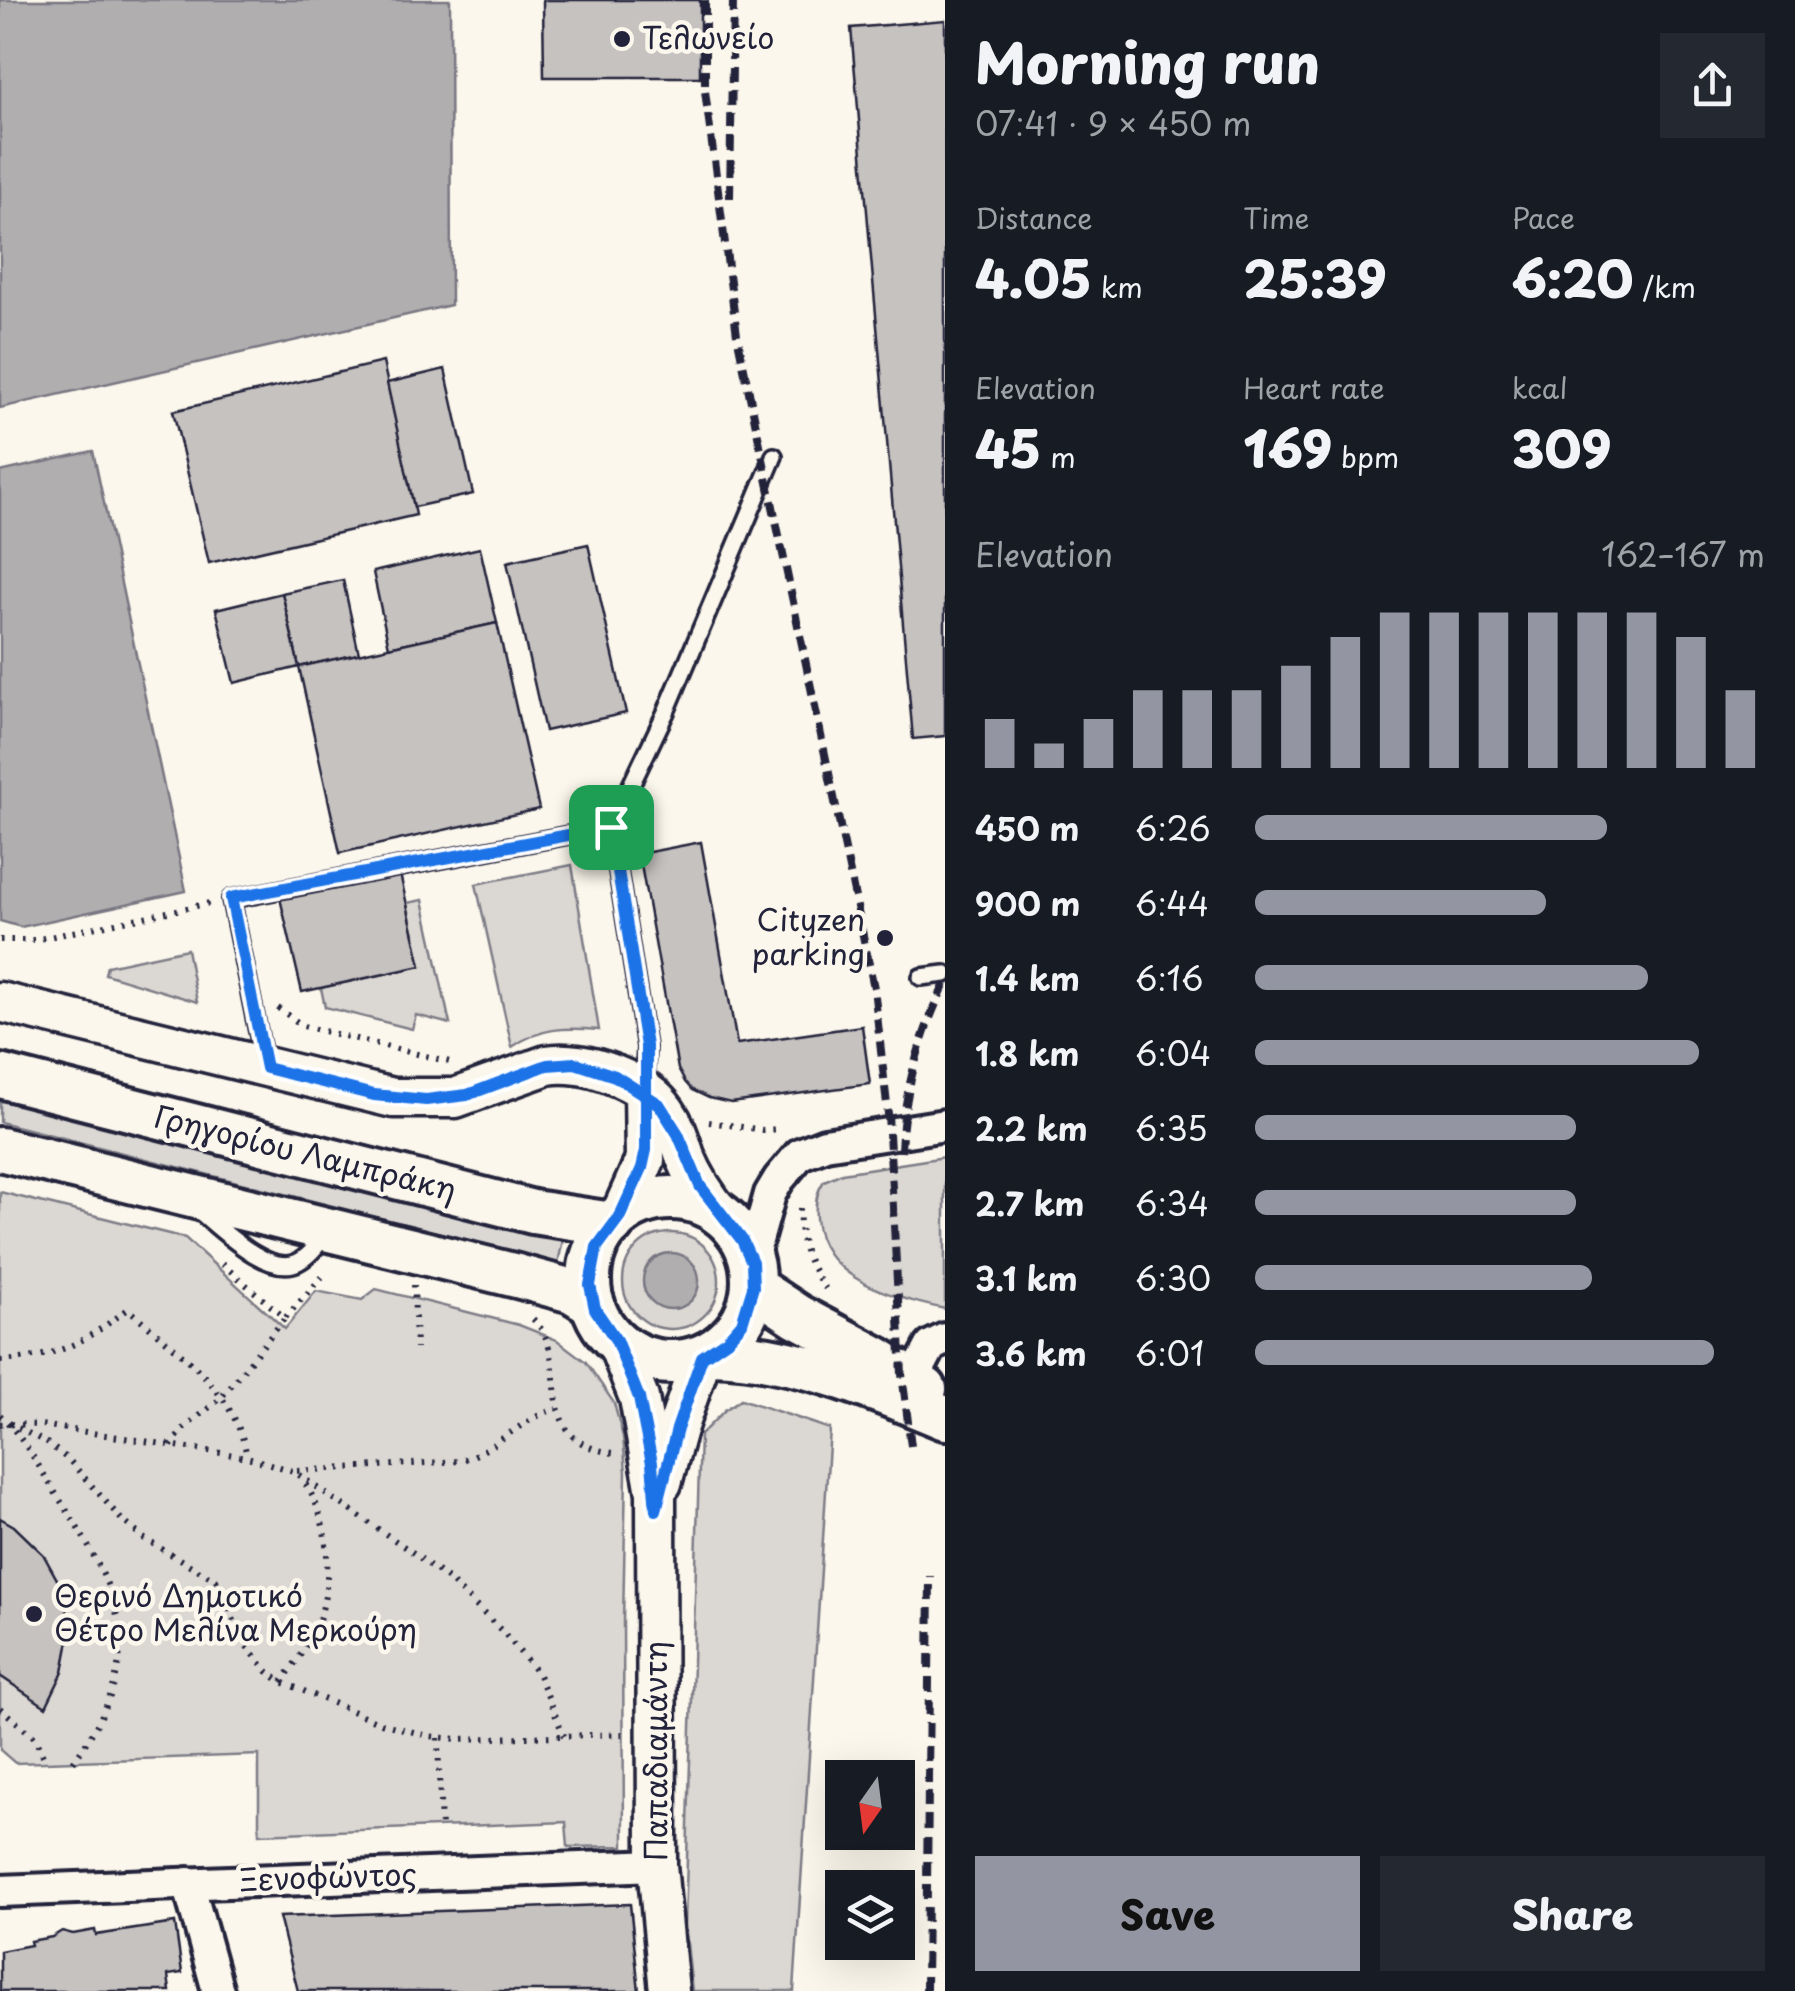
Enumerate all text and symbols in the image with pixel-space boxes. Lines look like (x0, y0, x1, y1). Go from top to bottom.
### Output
place label: Τελωνείο (642, 14, 774, 59)
text: Morning run (975, 20, 1320, 103)
marker: Τελωνείο (611, 28, 633, 50)
button: share (1660, 33, 1765, 138)
text: 07:41 · 9 × 450 m (975, 99, 1251, 147)
text: Distance (975, 196, 1093, 239)
text: Time (1243, 196, 1310, 239)
text: Pace (1512, 196, 1575, 239)
text: 4.05 (975, 239, 1092, 315)
text: 25:39 (1243, 239, 1387, 315)
text: 6:20 (1512, 239, 1633, 315)
text: km (1092, 265, 1143, 308)
text: /km (1633, 265, 1696, 308)
text: Elevation (975, 366, 1096, 409)
text: Heart rate (1243, 366, 1385, 409)
text: kcal (1512, 366, 1568, 409)
text: 45 (975, 409, 1041, 485)
text: 169 (1243, 409, 1332, 485)
text: 309 (1512, 409, 1612, 485)
text: m (1041, 435, 1076, 478)
text: bpm (1332, 435, 1399, 478)
text: Elevation (975, 530, 1113, 578)
text: 162–167 m (1601, 530, 1765, 578)
pin (569, 785, 654, 870)
icon: arrive (584, 800, 639, 855)
text: 450 m (975, 804, 1080, 852)
text: 6:26 (1135, 804, 1210, 852)
text: 900 m (975, 879, 1080, 927)
text: 6:44 (1135, 879, 1209, 927)
place label: Cityzen parking (752, 896, 865, 975)
marker: Cityzen parking (874, 927, 896, 949)
text: 1.4 km (975, 954, 1080, 1002)
text: 6:16 (1135, 954, 1203, 1002)
text: 1.8 km (975, 1029, 1079, 1077)
text: 6:04 (1135, 1029, 1211, 1077)
street label: Γρηγορίου Λαμπράκη (150, 1092, 461, 1211)
text: 2.2 km (975, 1104, 1088, 1152)
text: 6:35 (1135, 1104, 1208, 1152)
text: 2.7 km (975, 1179, 1085, 1227)
text: 6:34 (1135, 1179, 1209, 1227)
text: 3.1 km (975, 1254, 1078, 1302)
text: 6:30 (1135, 1254, 1211, 1302)
text: 3.6 km (975, 1329, 1087, 1377)
text: 6:01 (1135, 1329, 1204, 1377)
place label: Θερινό Δημοτικό Θέτρο Μελίνα Μερκούρη (54, 1572, 417, 1651)
marker: Θερινό Δημοτικό Θέτρο Μελίνα Μερκούρη (23, 1603, 45, 1625)
street label: Παπαδιαμάντη (632, 1641, 677, 1861)
north arrow (825, 1760, 915, 1850)
map controls (825, 1760, 915, 1960)
street label: Ξενοφώντος (238, 1850, 417, 1901)
button: Save (975, 1856, 1360, 1971)
button: Share (1380, 1856, 1765, 1971)
button: layers (825, 1870, 915, 1960)

